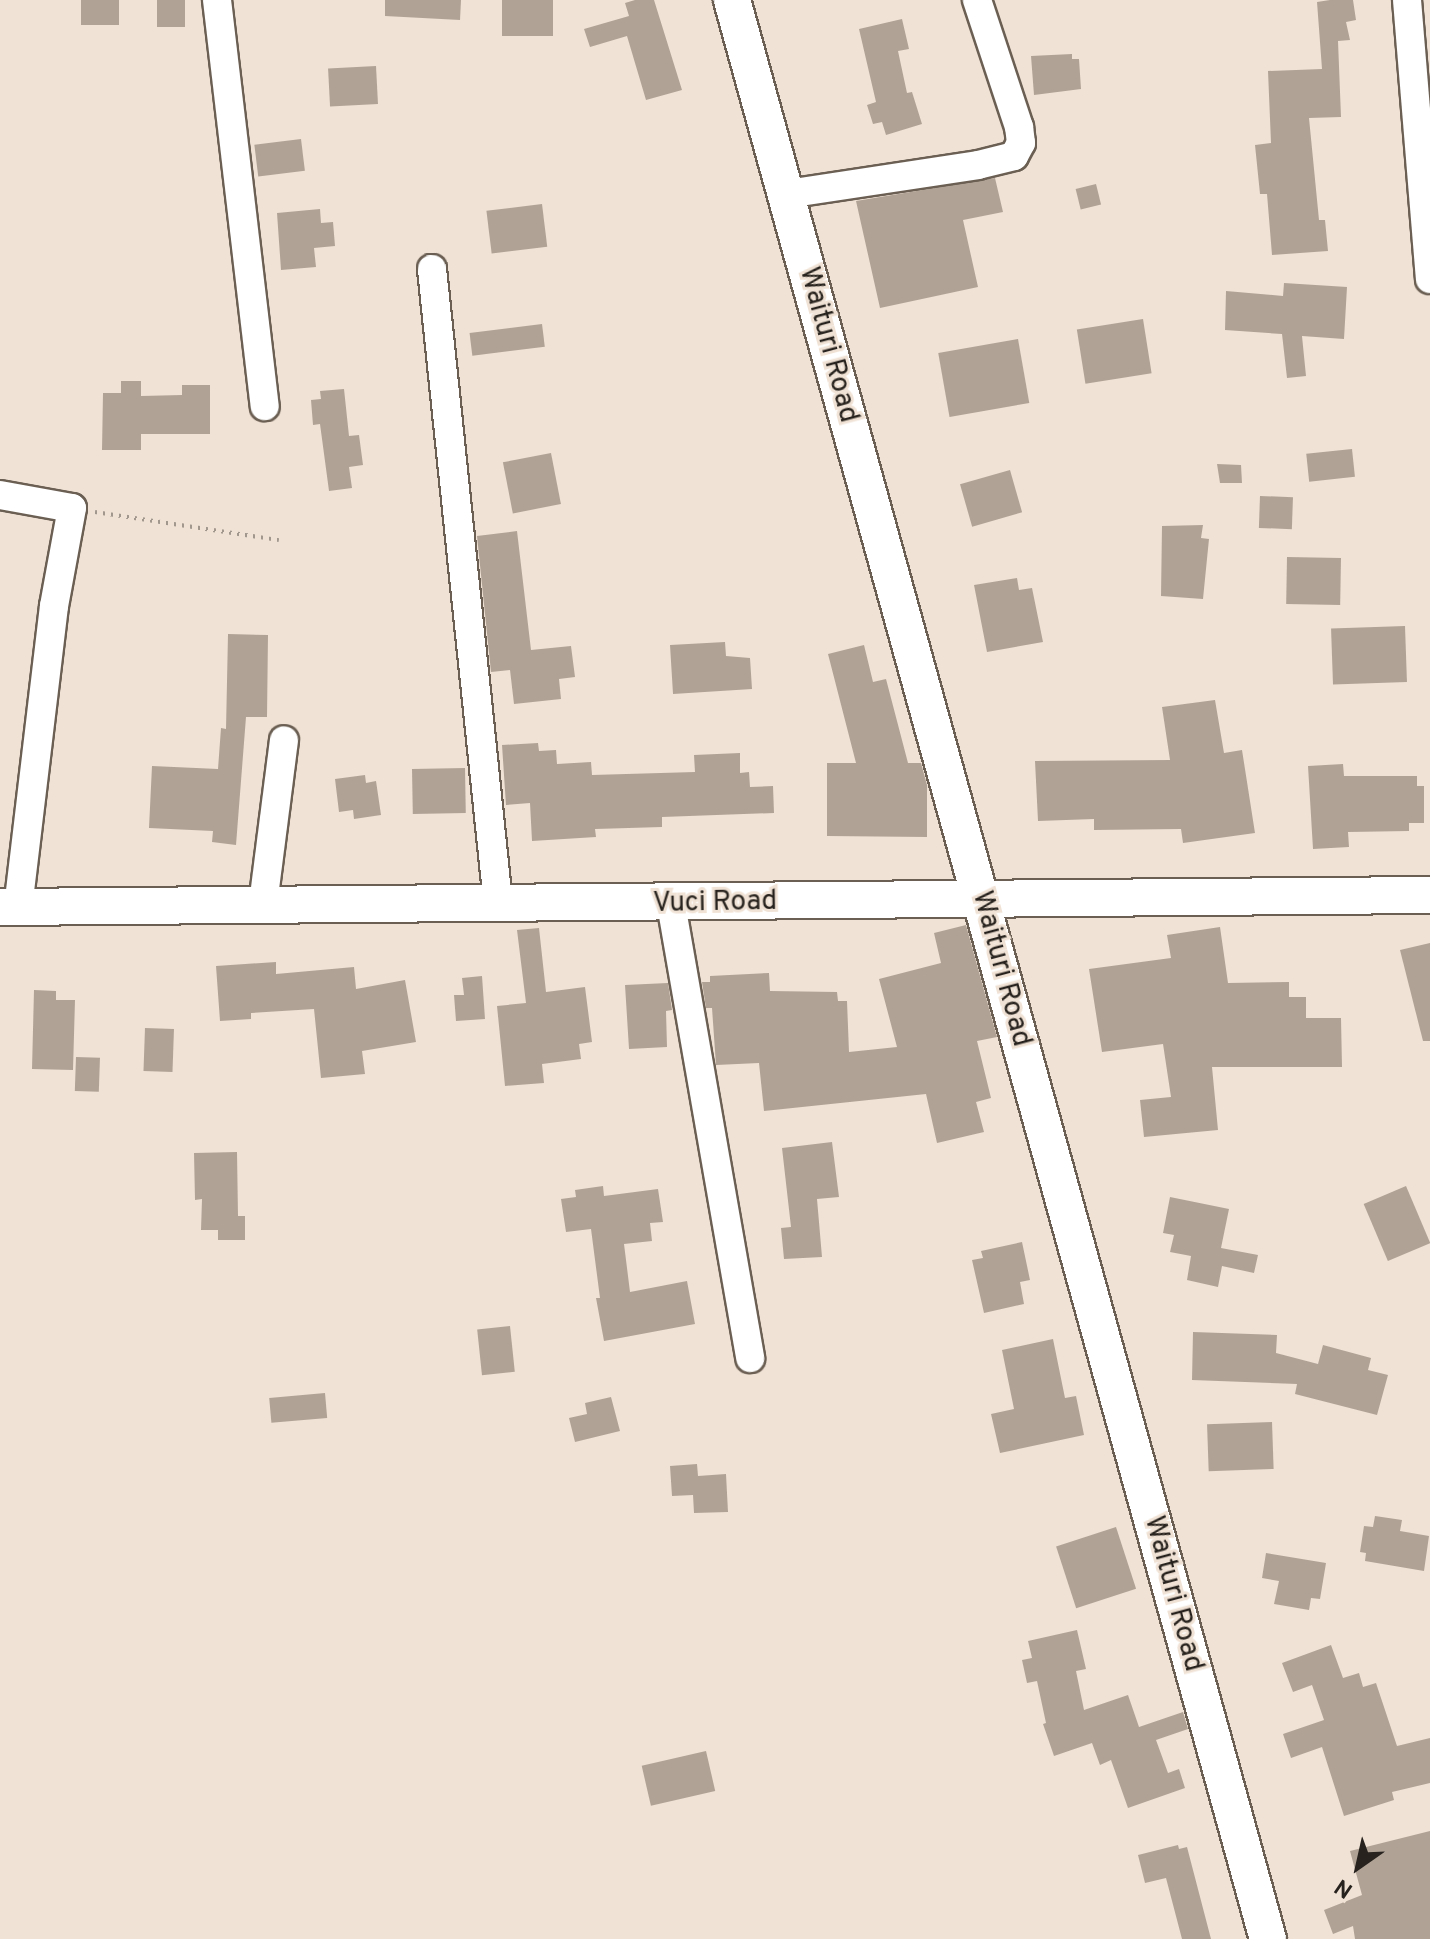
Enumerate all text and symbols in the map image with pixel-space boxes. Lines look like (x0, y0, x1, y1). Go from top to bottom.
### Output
street label: Waituri Road (791, 263, 865, 427)
street label: Vuci Road (652, 885, 778, 921)
street label: Waituri Road (964, 887, 1038, 1051)
street label: Waituri Road (1136, 1512, 1210, 1676)
north arrow (1318, 1827, 1398, 1907)
text: N (1330, 1872, 1358, 1903)

